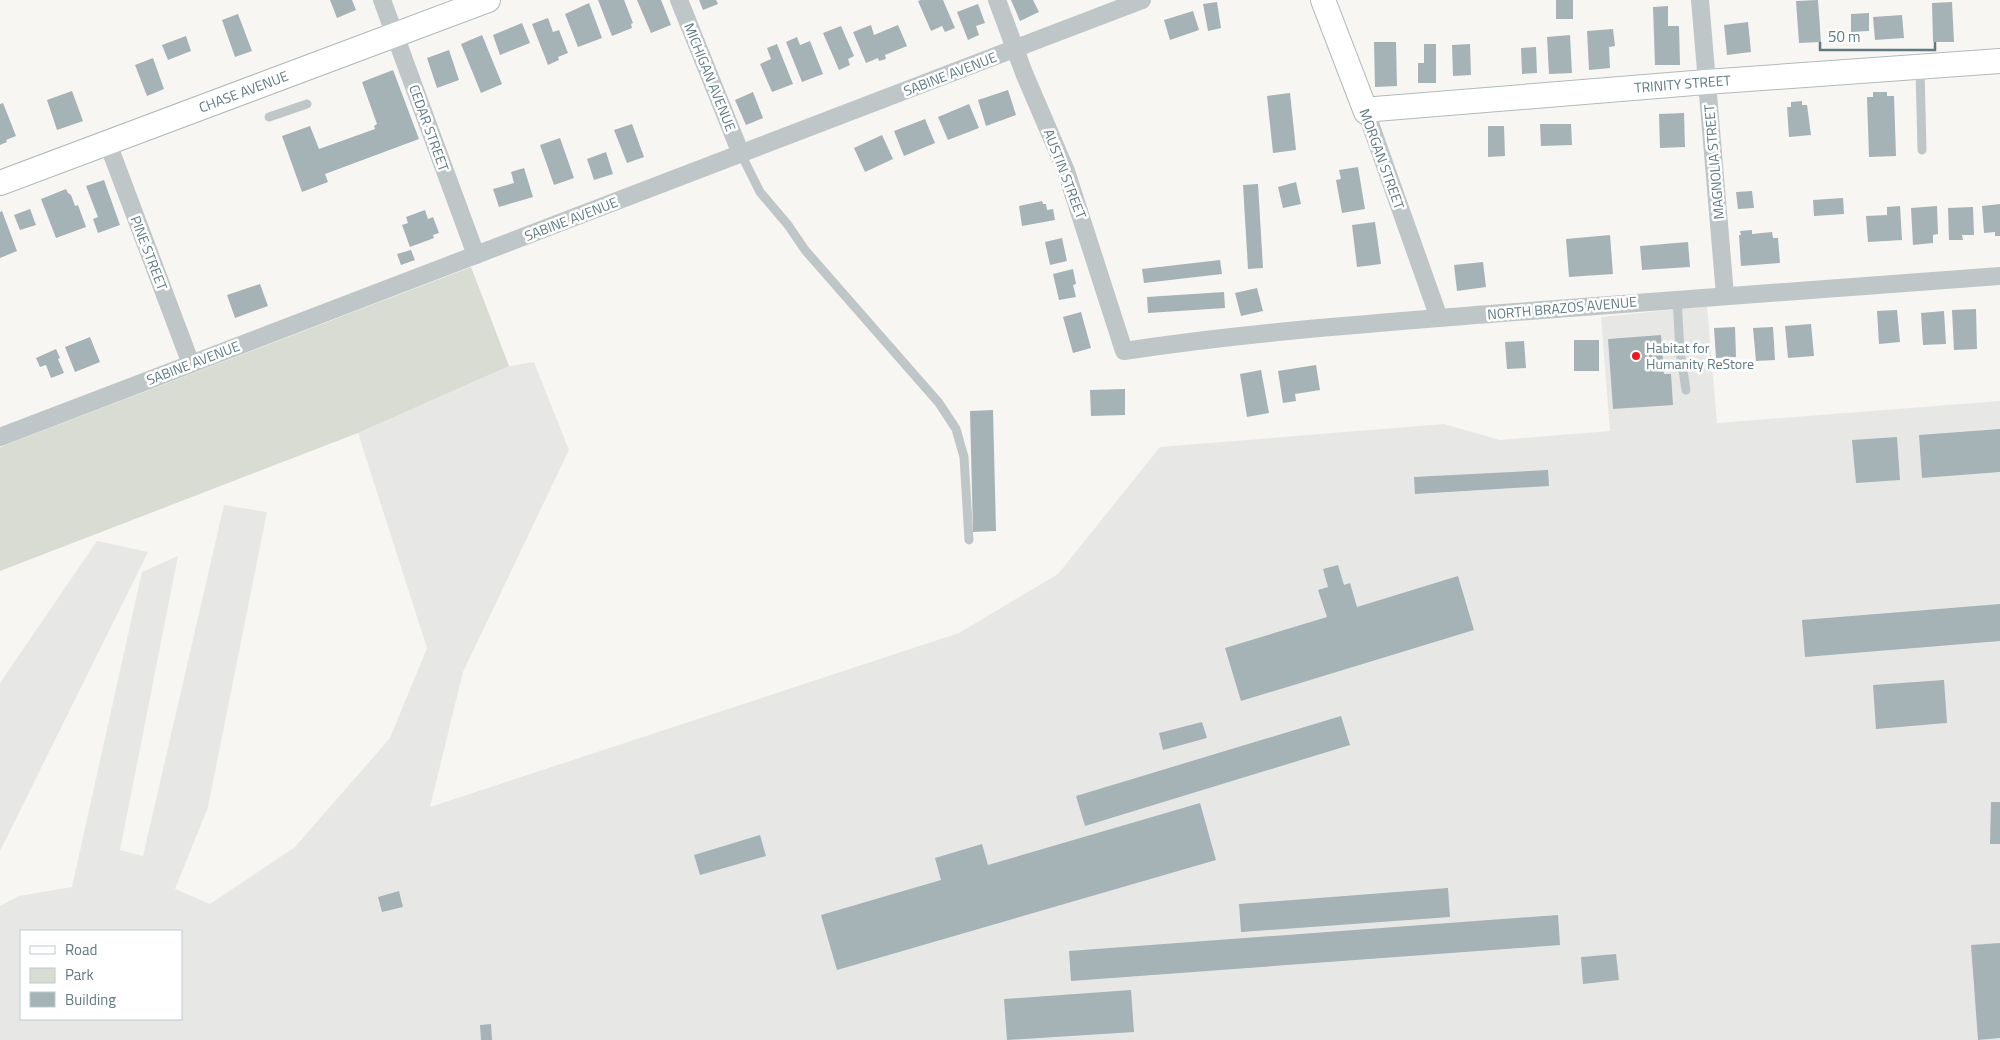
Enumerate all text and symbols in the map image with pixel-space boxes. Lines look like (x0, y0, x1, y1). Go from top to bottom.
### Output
street label: MICHIGAN AVENUE (679, 19, 742, 134)
scale bar (1820, 20, 1935, 52)
text: 50 m (1828, 25, 1861, 48)
street label: SABINE AVENUE (900, 46, 1000, 101)
street label: CHASE AVENUE (196, 65, 291, 118)
street label: TRINITY STREET (1633, 69, 1732, 98)
street label: CEDAR STREET (404, 82, 455, 175)
street label: MAGNOLIA STREET (1698, 103, 1729, 220)
street label: MORGAN STREET (1355, 106, 1411, 213)
street label: AUSTIN STREET (1039, 126, 1092, 222)
street label: SABINE AVENUE (521, 191, 621, 246)
street label: PINE STREET (126, 212, 174, 294)
street label: NORTH BRAZOS AVENUE (1486, 290, 1638, 324)
street label: SABINE AVENUE (143, 335, 243, 390)
place label: Habitat for Humanity ReStore (1646, 337, 1754, 374)
marker: Habitat for Humanity ReStore (1630, 350, 1642, 362)
legend (20, 930, 182, 1020)
text: Road (65, 938, 97, 961)
text: Park (65, 963, 94, 986)
text: Building (65, 988, 116, 1011)

